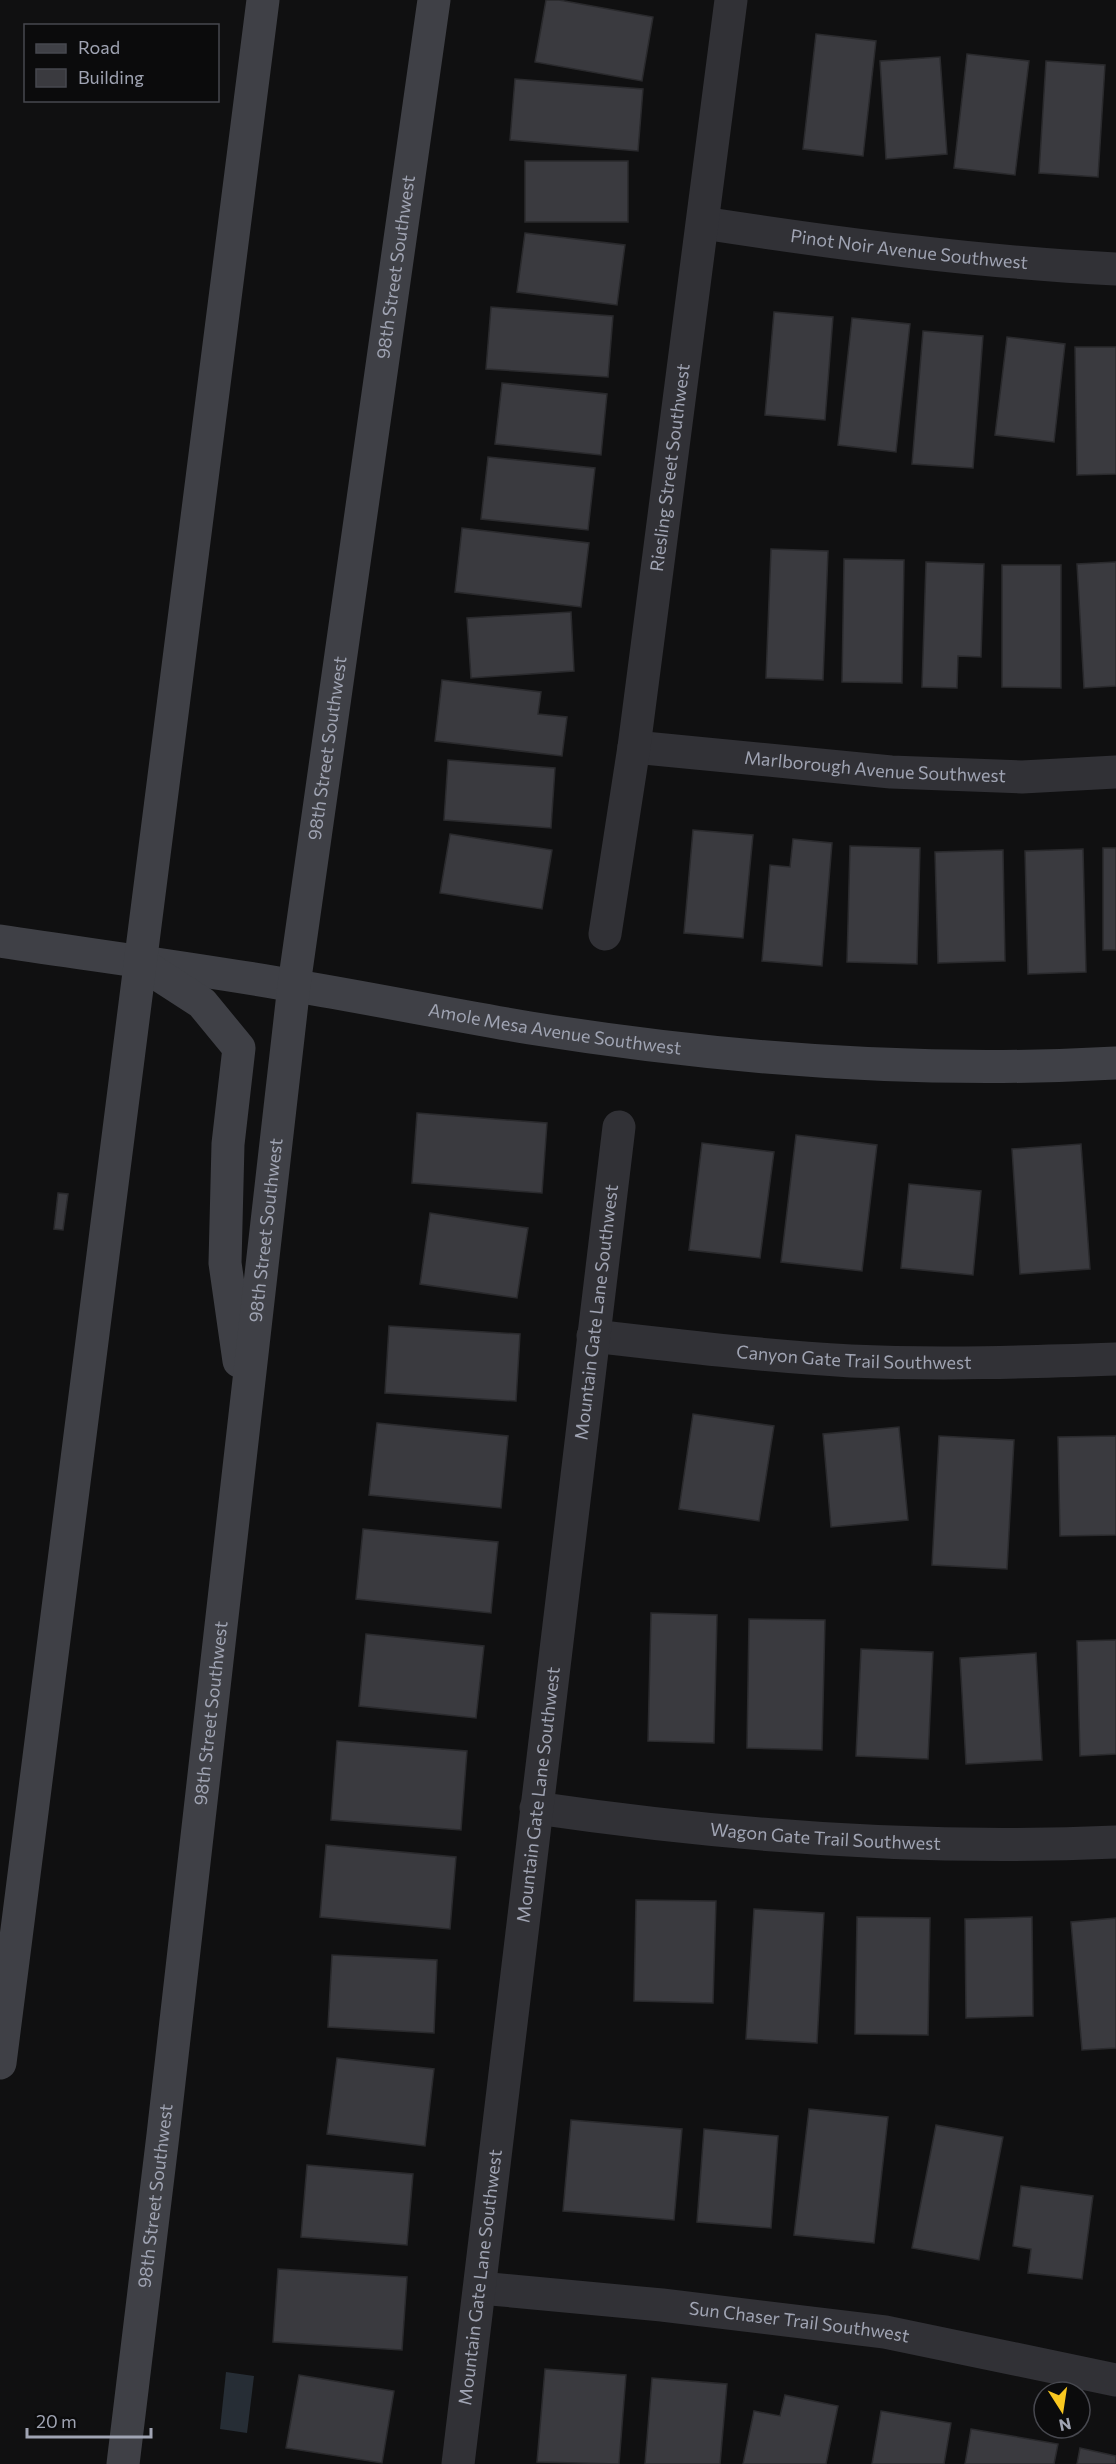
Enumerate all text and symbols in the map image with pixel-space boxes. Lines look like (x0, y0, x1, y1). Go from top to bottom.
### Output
legend (24, 24, 219, 102)
text: Road (78, 36, 120, 58)
text: Building (78, 66, 144, 88)
street label: 98th Street Southwest (371, 174, 419, 360)
street label: Pinot Noir Avenue Southwest (789, 224, 1029, 273)
street label: Riesling Street Southwest (645, 362, 694, 573)
street label: 98th Street Southwest (303, 655, 351, 841)
street label: Marlborough Avenue Southwest (743, 746, 1006, 786)
street label: Amole Mesa Avenue Southwest (427, 998, 683, 1059)
street label: 98th Street Southwest (244, 1137, 286, 1324)
street label: Mountain Gate Lane Southwest (569, 1183, 622, 1441)
street label: Canyon Gate Trail Southwest (735, 1340, 972, 1373)
street label: 98th Street Southwest (189, 1620, 231, 1806)
street label: Mountain Gate Lane Southwest (511, 1666, 564, 1924)
street label: Wagon Gate Trail Southwest (709, 1818, 941, 1854)
street label: 98th Street Southwest (132, 2103, 176, 2289)
street label: Mountain Gate Lane Southwest (453, 2148, 506, 2406)
street label: Sun Chaser Trail Southwest (688, 2296, 912, 2347)
north arrow (1032, 2380, 1092, 2440)
scale bar (27, 2401, 152, 2439)
text: 20 m (36, 2410, 77, 2432)
text: N (1057, 2415, 1073, 2436)

